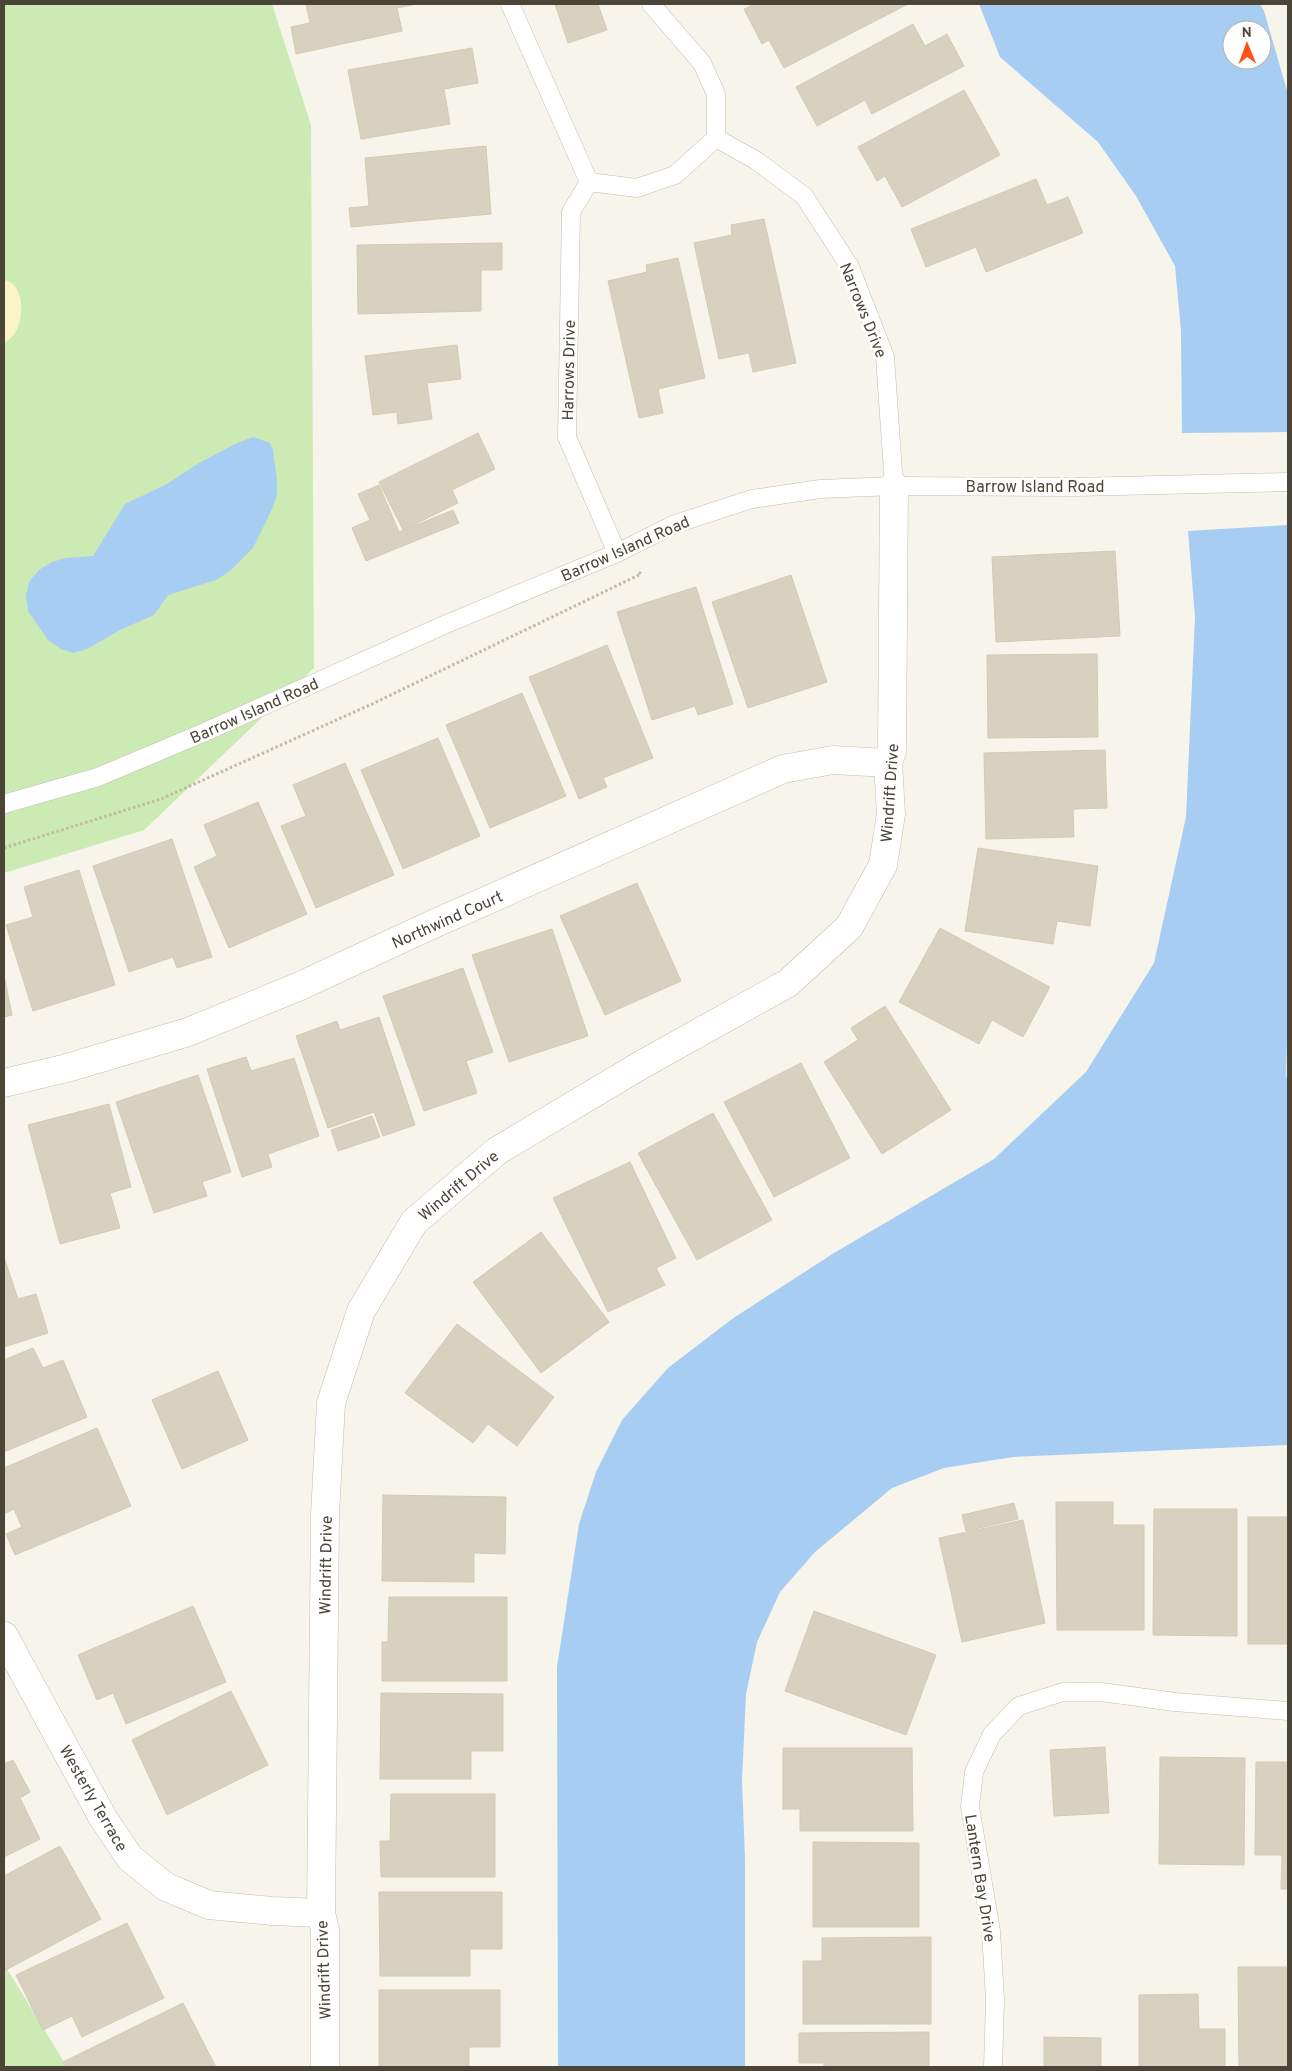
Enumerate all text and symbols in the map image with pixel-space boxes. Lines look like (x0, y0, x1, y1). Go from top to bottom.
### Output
north arrow (1222, 20, 1272, 70)
text: N (1242, 25, 1252, 42)
street label: Narrows Drive (834, 260, 890, 361)
street label: Harrows Drive (559, 320, 581, 421)
street label: Barrow Island Road (966, 478, 1104, 498)
street label: Barrow Island Road (558, 512, 693, 587)
street label: Barrow Island Road (187, 674, 322, 749)
street label: Windrift Drive (878, 743, 904, 843)
street label: Northwind Court (389, 887, 507, 954)
street label: Windrift Drive (415, 1147, 504, 1226)
street label: Windrift Drive (316, 1515, 338, 1615)
street label: Westerly Terrace (54, 1742, 131, 1856)
street label: Lantern Bay Drive (959, 1813, 999, 1944)
street label: Windrift Drive (313, 1920, 337, 2020)

